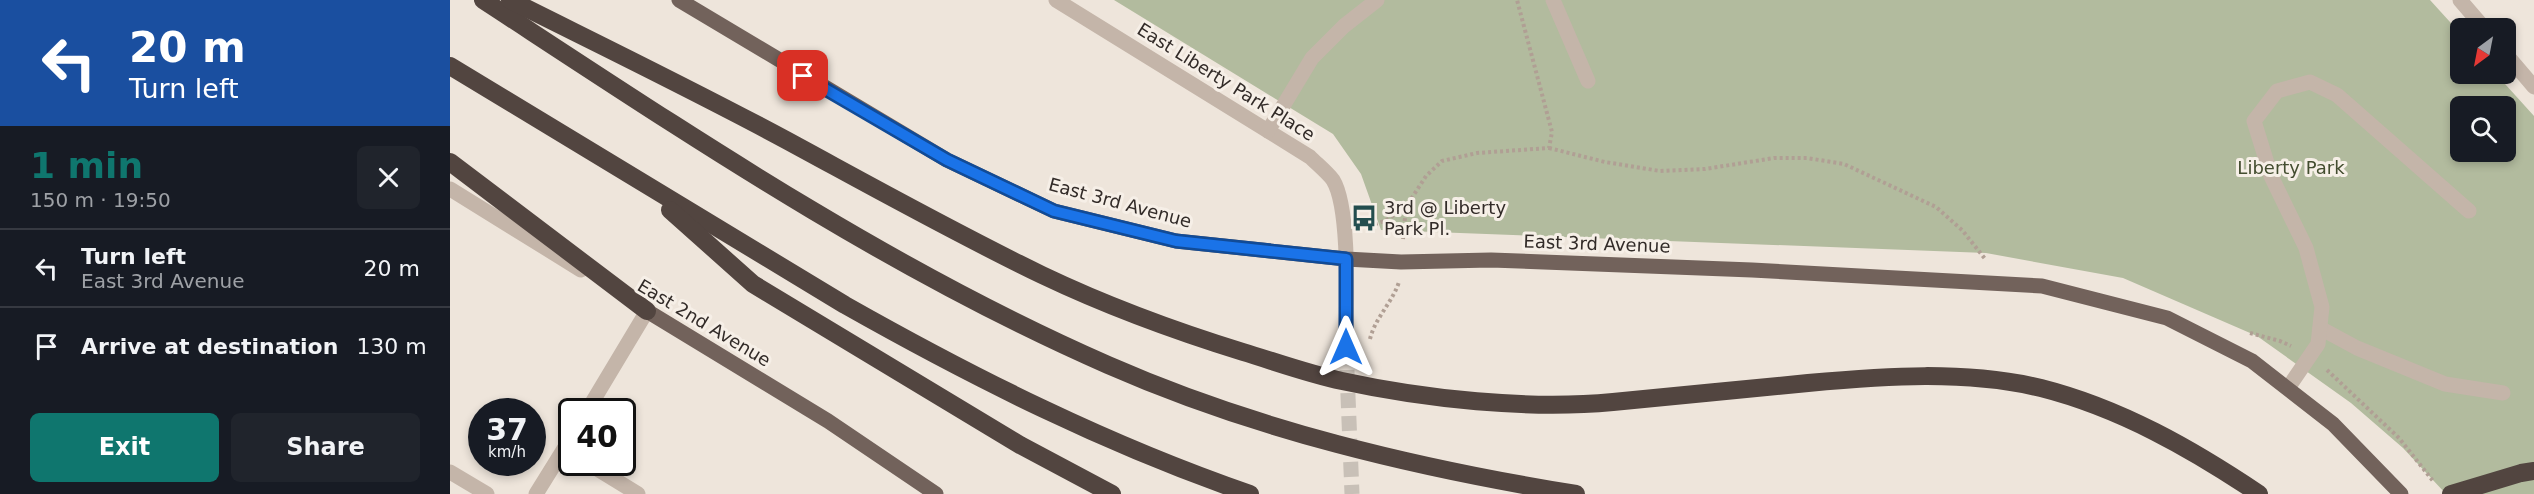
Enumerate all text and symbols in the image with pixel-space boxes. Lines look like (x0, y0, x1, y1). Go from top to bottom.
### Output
street label: East Liberty Park Place (1134, 18, 1319, 145)
north arrow (2450, 18, 2516, 84)
map controls (2450, 18, 2516, 162)
text: 20 m (129, 23, 246, 72)
icon: left (30, 24, 108, 102)
pin (777, 50, 828, 101)
icon: arrive (786, 59, 819, 92)
text: Turn left (129, 73, 239, 104)
button: search (2450, 96, 2516, 162)
text: 1 min (30, 145, 143, 186)
button: close (357, 146, 420, 209)
park label: Liberty Park (2237, 157, 2345, 178)
street label: East 3rd Avenue (1046, 173, 1194, 232)
text: 150 m · 19:50 (30, 188, 171, 212)
place label: 3rd @ Liberty Park Pl. (1384, 197, 1506, 239)
bus stop icon: 3rd @ Liberty Park Pl. (1349, 203, 1379, 233)
street label: East 3rd Avenue (1523, 230, 1671, 257)
text: Turn left (81, 244, 186, 269)
icon: left (30, 252, 63, 285)
text: 20 m (364, 256, 420, 281)
text: East 3rd Avenue (81, 269, 244, 293)
street label: East 2nd Avenue (634, 275, 775, 371)
position arrow (1314, 315, 1378, 379)
icon: arrive (30, 330, 63, 363)
text: Arrive at destination (81, 334, 338, 359)
text: 130 m (356, 334, 427, 359)
speed limit sign: 40 (558, 398, 636, 476)
text: 37 (486, 412, 528, 447)
button: Exit (30, 413, 219, 482)
button: Share (231, 413, 420, 482)
text: km/h (488, 443, 526, 461)

